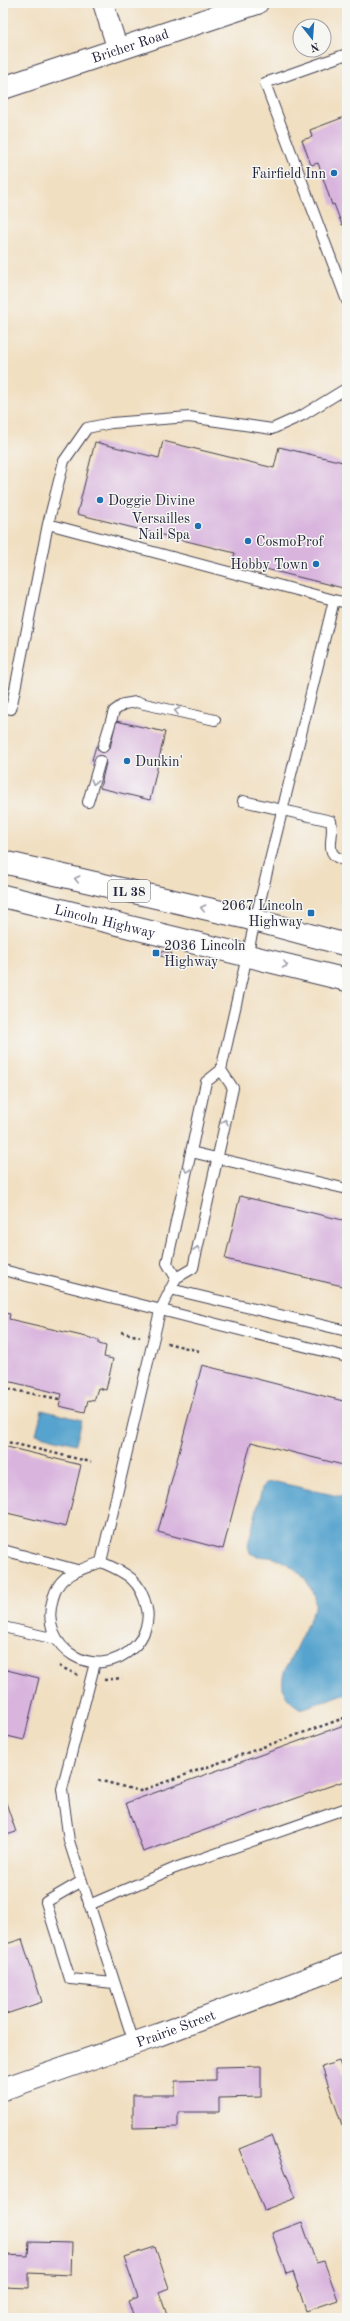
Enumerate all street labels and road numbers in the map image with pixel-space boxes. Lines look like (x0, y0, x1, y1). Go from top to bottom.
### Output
street label: Bricher Road (90, 27, 171, 66)
road number: IL 38 (108, 880, 150, 902)
street label: Lincoln Highway (53, 903, 157, 941)
street label: Prairie Street (135, 2008, 217, 2050)

